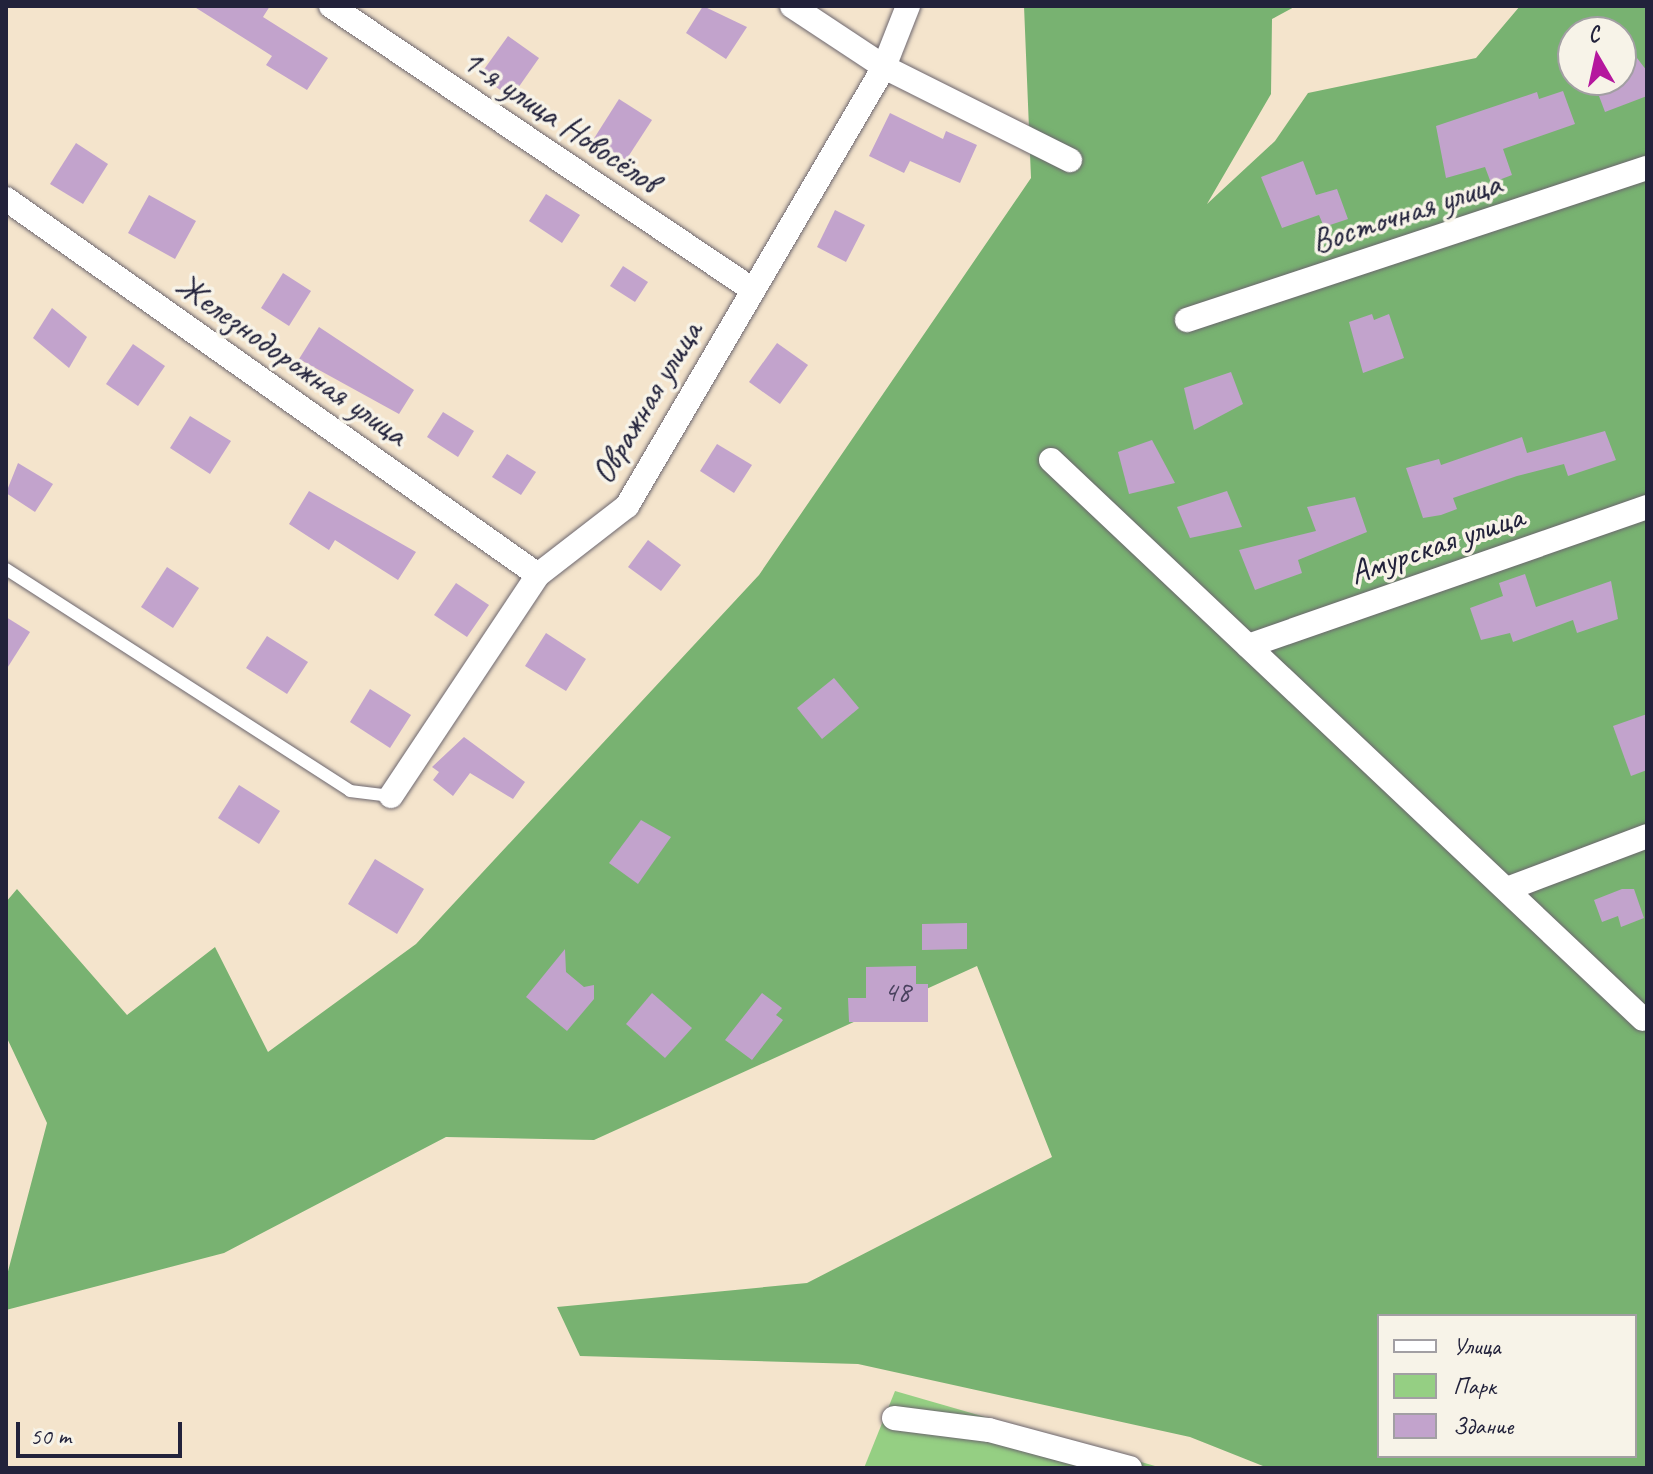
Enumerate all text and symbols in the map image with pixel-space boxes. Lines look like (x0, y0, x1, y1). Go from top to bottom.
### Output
north arrow (1557, 16, 1637, 96)
text: С (1586, 20, 1601, 49)
street label: 1-я улица Новосёлов (454, 39, 668, 201)
street label: Восточная улица (1305, 162, 1507, 262)
street label: Железнодорожная улица (167, 263, 417, 455)
street label: Овражная улица (581, 313, 711, 491)
street label: Амурская улица (1343, 495, 1529, 593)
house number: 48 (884, 973, 910, 1009)
legend (1377, 1314, 1637, 1458)
text: Улица (1453, 1331, 1501, 1361)
text: Парк (1453, 1371, 1496, 1401)
scale bar (20, 1406, 186, 1456)
text: Здание (1453, 1411, 1513, 1441)
text: 50 m (30, 1421, 71, 1451)

